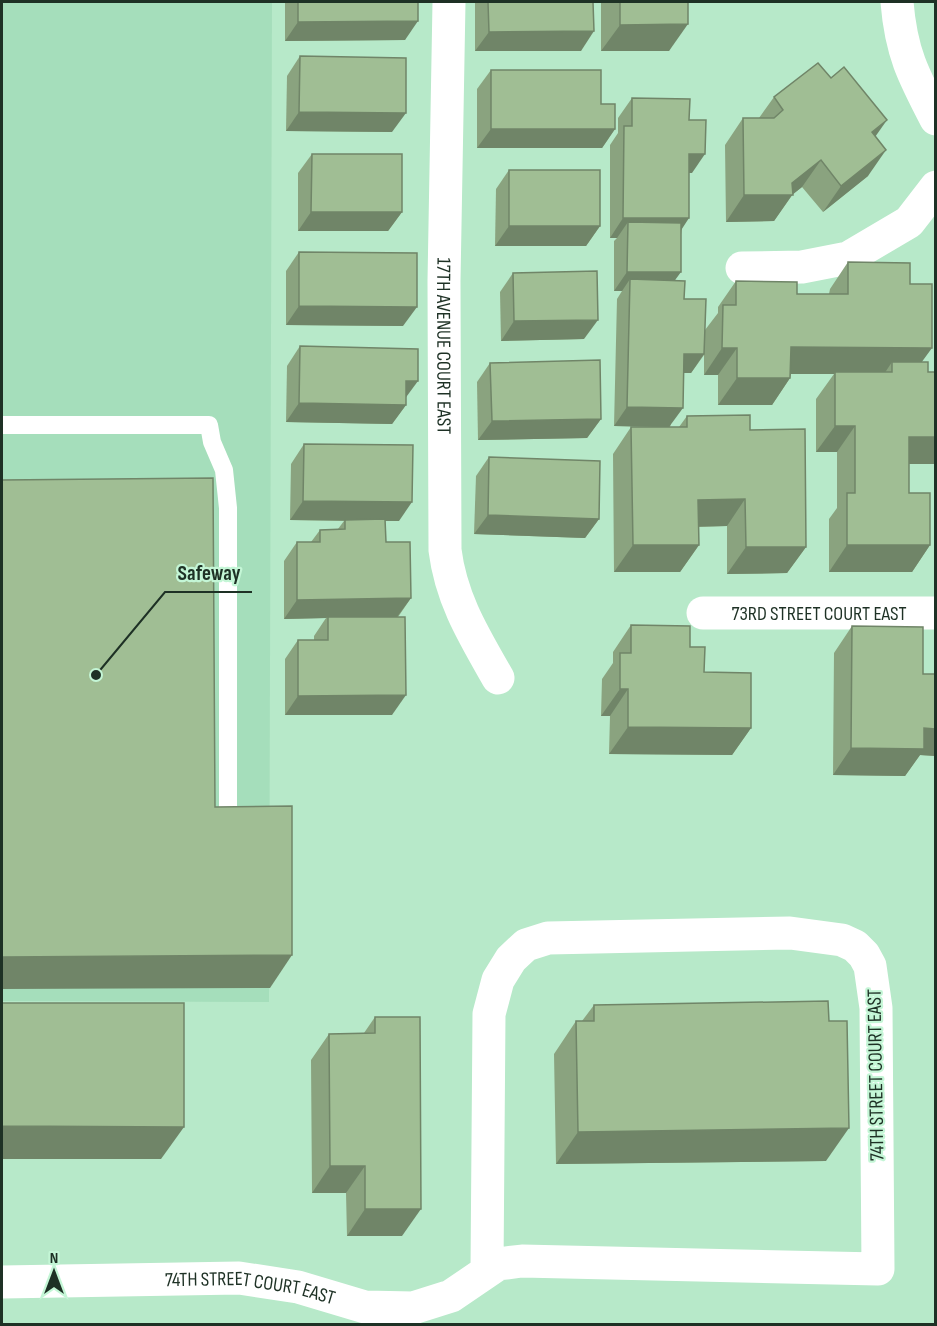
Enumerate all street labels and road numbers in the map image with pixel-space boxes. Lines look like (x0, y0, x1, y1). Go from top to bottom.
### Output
street label: 17TH AVENUE COURT EAST (431, 257, 456, 434)
street label: 73RD STREET COURT EAST (731, 602, 907, 626)
street label: 74TH STREET COURT EAST (862, 989, 889, 1161)
street label: 74TH STREET COURT EAST (165, 1267, 338, 1310)

